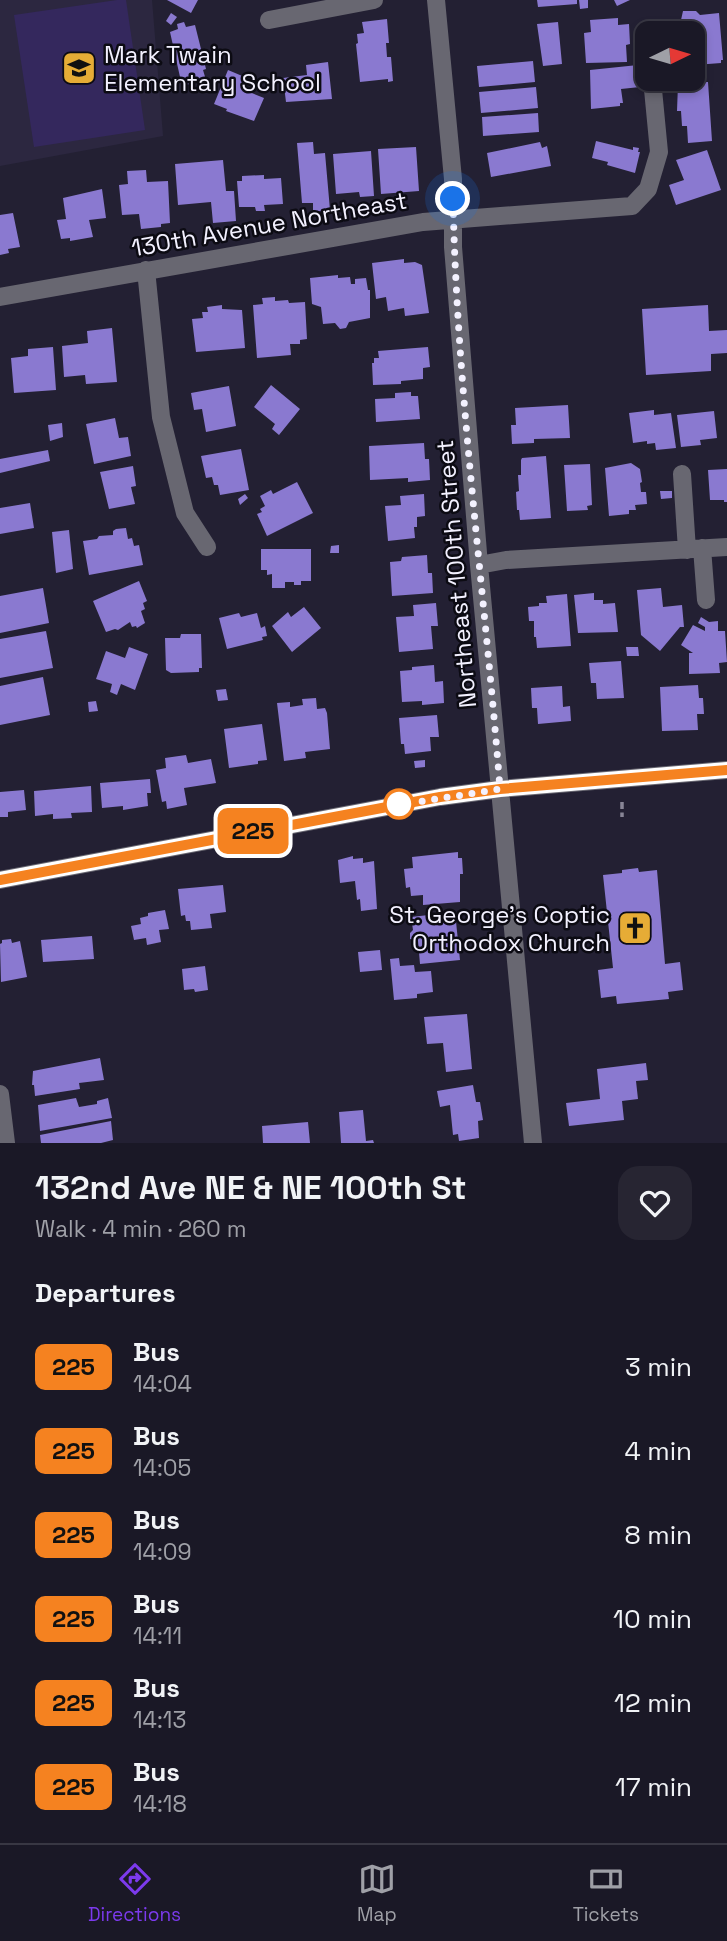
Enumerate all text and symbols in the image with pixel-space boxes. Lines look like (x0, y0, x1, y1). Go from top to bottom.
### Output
north arrow (635, 21, 705, 91)
map controls (635, 21, 705, 91)
place label: Mark Twain Elementary School (104, 39, 321, 98)
school or university icon: Mark Twain Elementary School (60, 49, 98, 87)
your location (435, 181, 470, 216)
street label: 130th Avenue Northeast (129, 184, 409, 264)
street label: Northeast 100th Street (429, 439, 483, 709)
unlabelled marker (384, 789, 414, 819)
line badge: 225 (213, 808, 293, 854)
text: 225 (232, 815, 274, 846)
place label: St. George's Coptic Orthodox Church (389, 899, 610, 958)
church icon: St. George's Coptic Orthodox Church (616, 909, 654, 947)
button: heart (618, 1166, 692, 1240)
text: 132nd Ave NE & NE 100th St (35, 1167, 467, 1209)
text: Walk · 4 min · 260 m (35, 1214, 247, 1244)
text: Departures (35, 1276, 176, 1310)
text: Bus (133, 1335, 180, 1369)
text: 3 min (625, 1350, 692, 1384)
text: 225 (52, 1351, 95, 1382)
text: 14:04 (133, 1369, 192, 1399)
text: Bus (133, 1419, 180, 1453)
text: 4 min (624, 1434, 692, 1468)
text: 225 (52, 1435, 95, 1466)
text: 14:05 (133, 1453, 191, 1483)
text: Bus (133, 1503, 180, 1537)
text: 8 min (624, 1518, 692, 1552)
text: 225 (52, 1519, 95, 1550)
text: 14:09 (133, 1537, 192, 1567)
text: Bus (133, 1587, 180, 1621)
text: 10 min (613, 1602, 692, 1636)
text: 225 (52, 1603, 95, 1634)
text: 14:11 (133, 1621, 182, 1651)
text: Bus (133, 1671, 180, 1705)
text: 12 min (614, 1686, 692, 1720)
text: 225 (52, 1687, 95, 1718)
text: 14:13 (133, 1705, 186, 1735)
text: Bus (133, 1755, 180, 1789)
text: 17 min (615, 1770, 692, 1804)
text: 225 (52, 1771, 95, 1802)
text: 14:18 (133, 1789, 187, 1819)
tab: Directions (88, 1860, 181, 1927)
tab: Map (357, 1860, 397, 1927)
tab: Tickets (573, 1860, 639, 1927)

